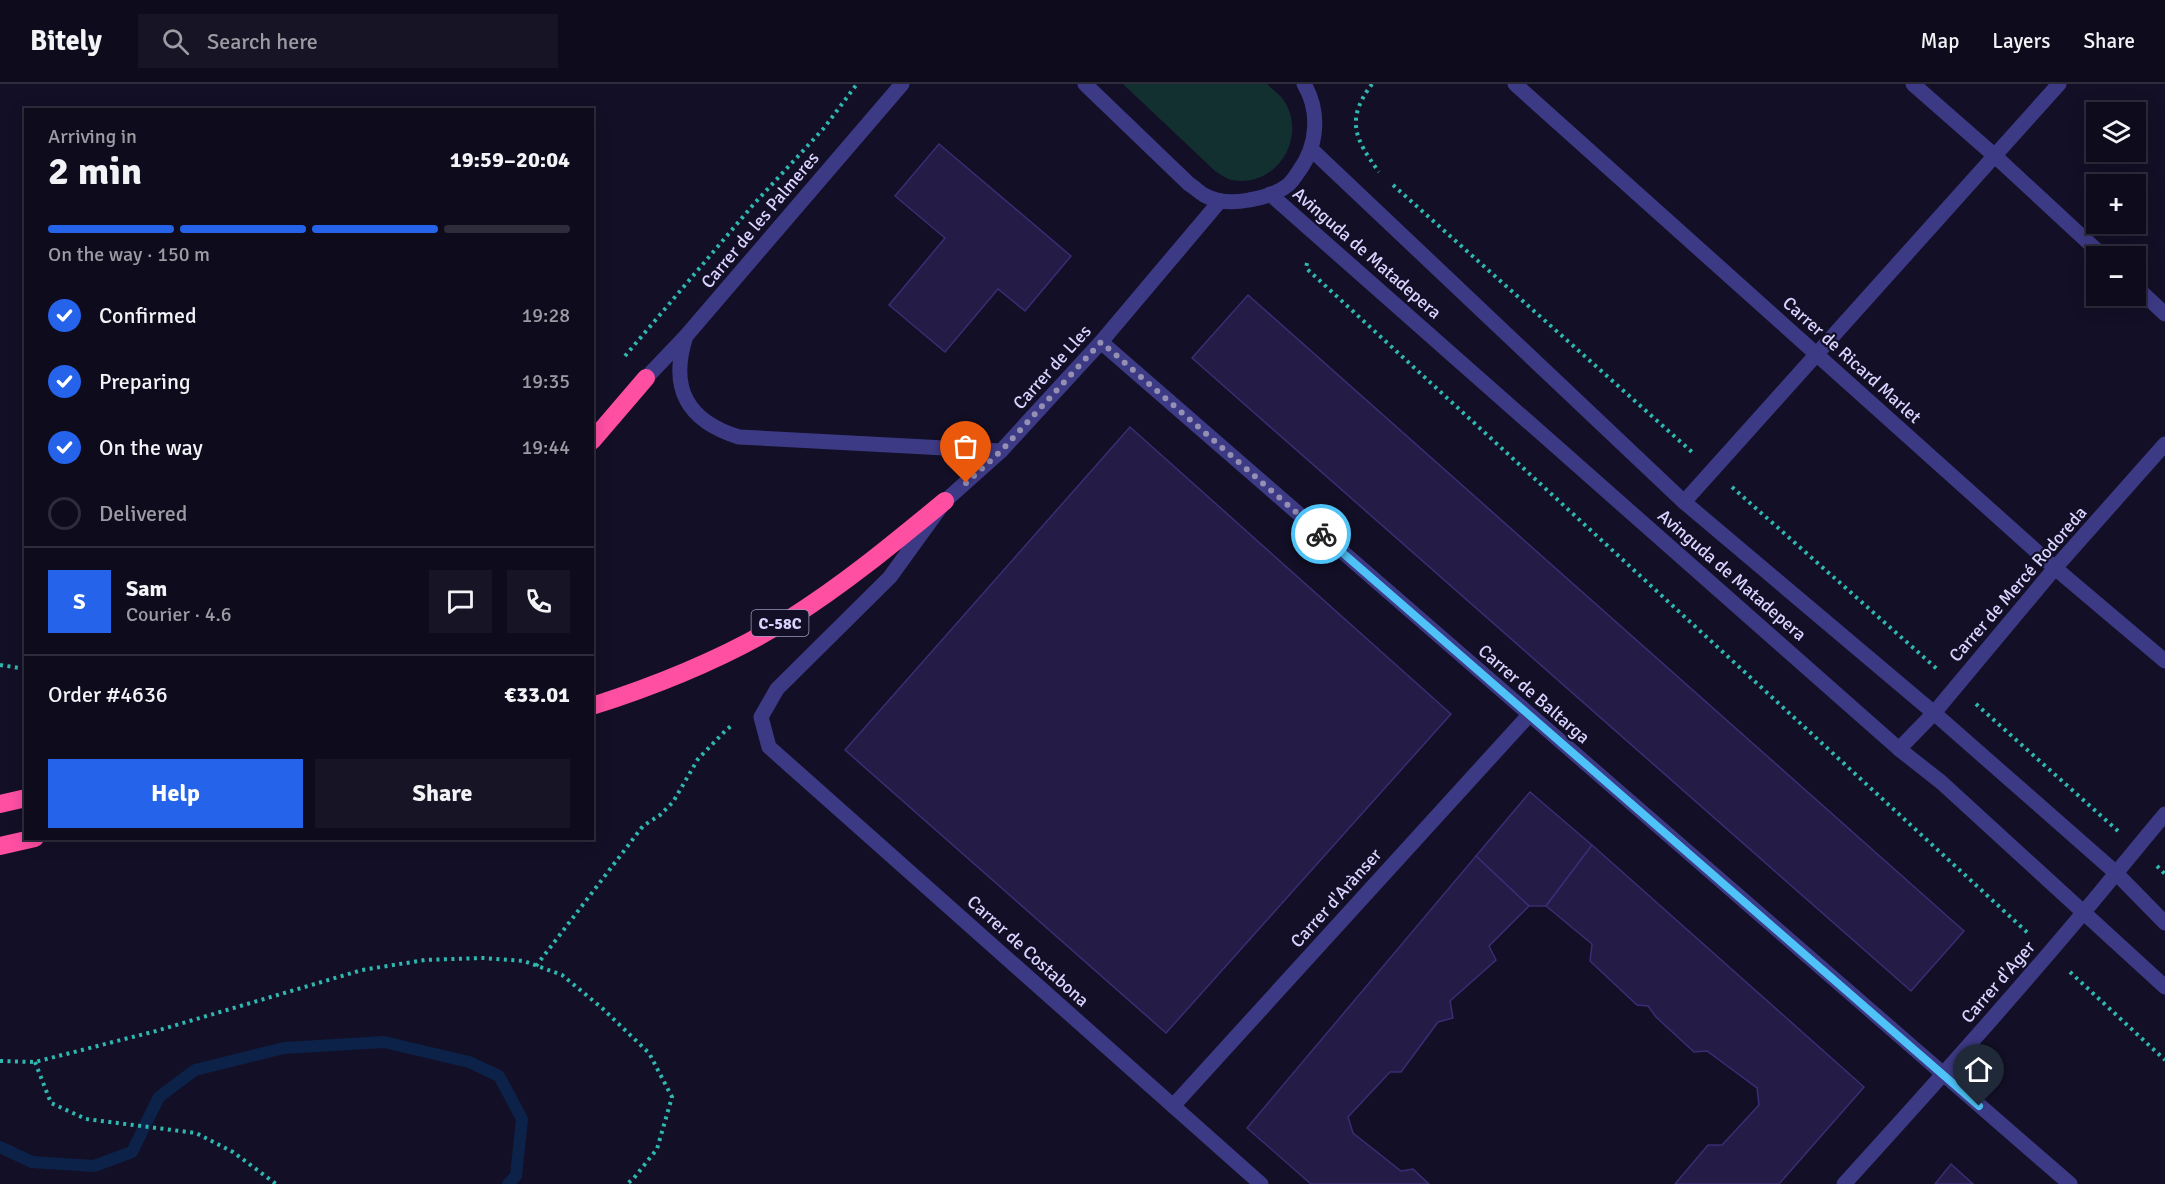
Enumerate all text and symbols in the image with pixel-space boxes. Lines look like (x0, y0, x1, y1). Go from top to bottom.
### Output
search box (138, 14, 558, 68)
text: Bitely (30, 24, 102, 58)
icon: search (159, 25, 192, 58)
text: Search here (207, 28, 318, 55)
text: Map (1921, 28, 1959, 54)
text: Layers (1992, 28, 2050, 54)
text: Share (2083, 28, 2135, 54)
map controls (2086, 102, 2146, 306)
button: layers (2086, 102, 2146, 162)
text: Arriving in (48, 124, 137, 149)
text: 19:59–20:04 (450, 146, 570, 173)
text: 2 min (48, 147, 142, 195)
street label: Carrer de les Palmeres (696, 147, 824, 293)
button: + (2086, 174, 2146, 234)
street label: Avinguda de Matadepera (1288, 183, 1446, 323)
text: On the way · 150 m (48, 242, 210, 267)
button: − (2086, 246, 2146, 306)
street label: Carrer de Ricard Marlet (1778, 292, 1926, 428)
icon: check (48, 299, 81, 332)
text: Confirmed (99, 302, 197, 329)
text: 19:28 (521, 303, 570, 328)
street label: Carrer de Lles (1008, 320, 1096, 414)
icon: check (48, 365, 81, 398)
text: Preparing (99, 368, 191, 395)
text: 19:35 (521, 369, 570, 394)
pin (940, 421, 991, 483)
icon: bag (949, 430, 982, 463)
icon: check (48, 431, 81, 464)
text: On the way (99, 434, 203, 461)
text: 19:44 (521, 435, 570, 460)
text: Delivered (99, 500, 187, 527)
street label: Carrer de Mercé Rodoreda (1944, 502, 2092, 666)
courier (1291, 504, 1351, 564)
street label: Avinguda de Matadepera (1653, 505, 1811, 645)
icon: bike (1305, 518, 1338, 551)
button: chat (429, 570, 492, 633)
button: phone (507, 570, 570, 633)
text: Sam (126, 575, 167, 602)
text: S (73, 588, 86, 615)
text: Courier · 4.6 (126, 602, 232, 627)
road number: C-58C (752, 610, 808, 636)
street label: Carrer de Baltarga (1474, 640, 1594, 748)
text: Order #4636 (48, 681, 168, 708)
text: €33.01 (504, 681, 570, 708)
button: Help (48, 759, 303, 828)
button: Share (315, 759, 570, 828)
street label: Carrer d'Arànser (1286, 844, 1386, 952)
street label: Carrer de Costabona (963, 891, 1093, 1011)
street label: Carrer d'Ager (1956, 936, 2040, 1028)
pin (1953, 1044, 2004, 1106)
icon: home (1962, 1053, 1995, 1086)

